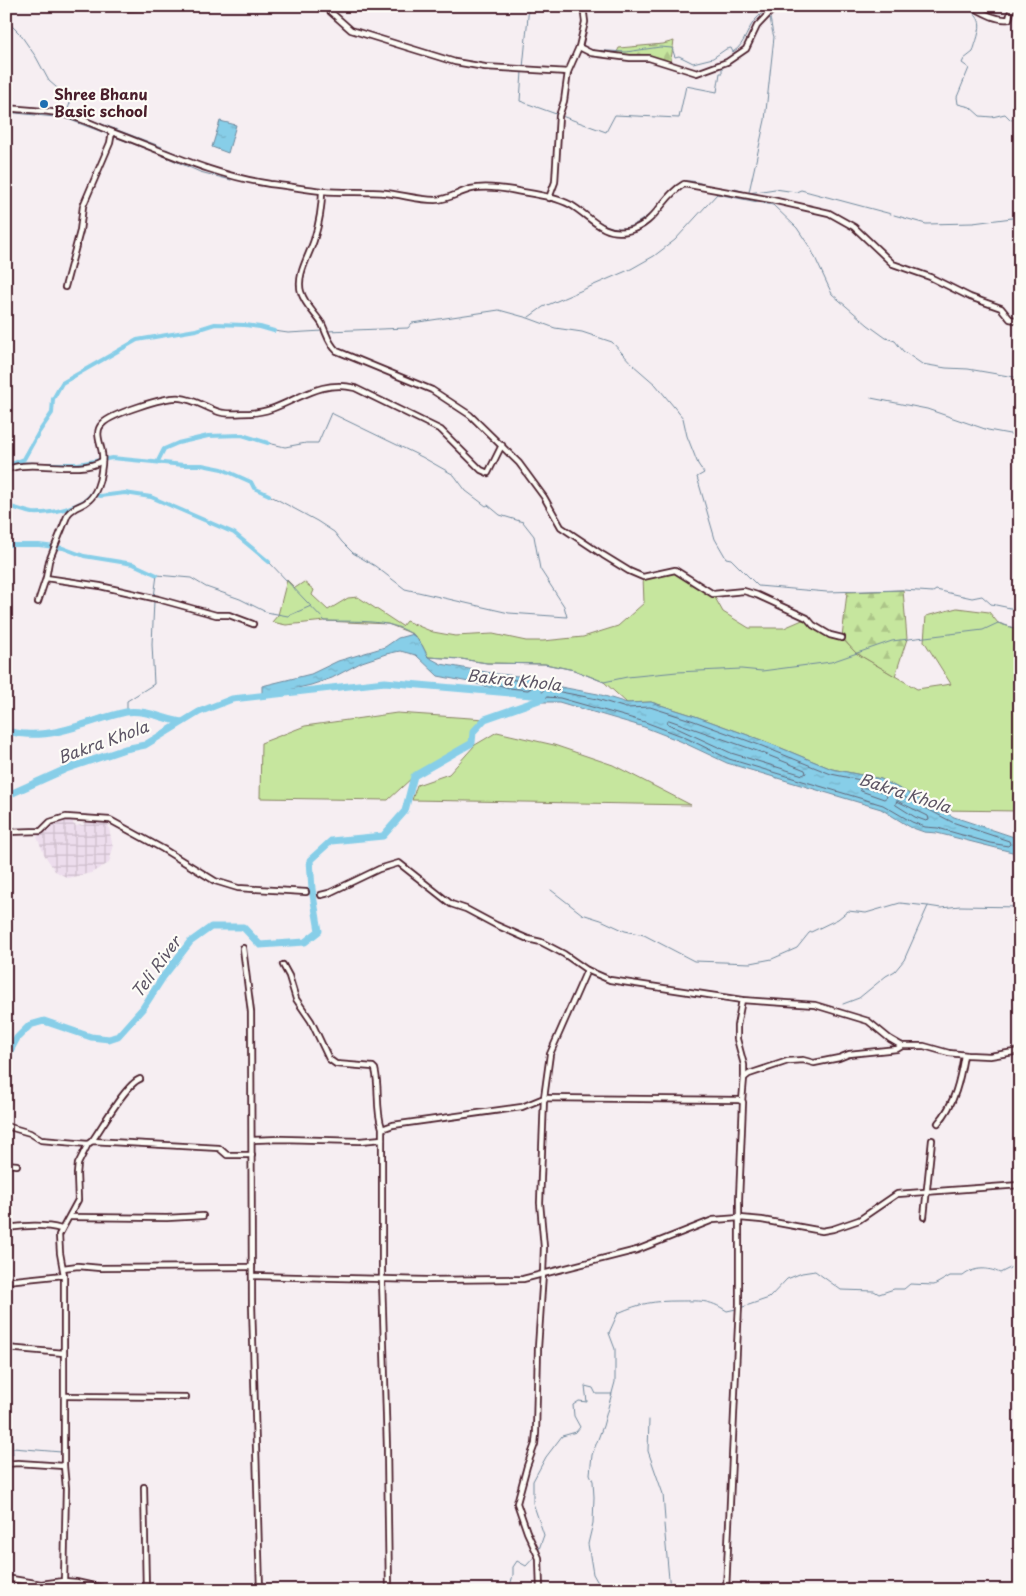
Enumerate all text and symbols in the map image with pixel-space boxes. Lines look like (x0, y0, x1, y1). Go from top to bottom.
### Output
place label: Shree Bhanu Basic school (54, 82, 148, 122)
marker: Shree Bhanu Basic school (38, 98, 50, 110)
water label: Bakra Khola (466, 662, 563, 696)
water label: Bakra Khola (54, 713, 152, 769)
water label: Bakra Khola (857, 766, 955, 818)
water label: Teli River (125, 928, 187, 1002)

